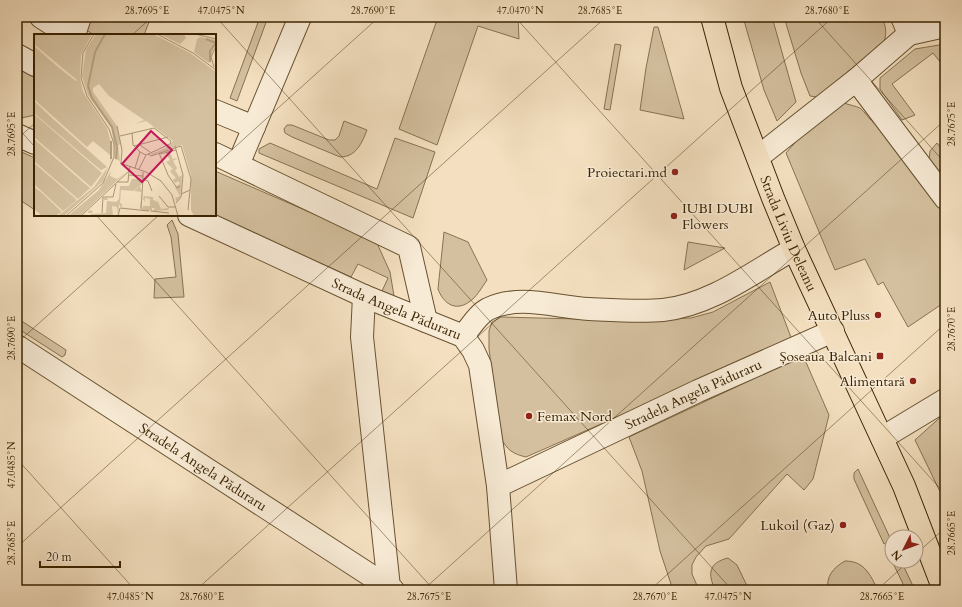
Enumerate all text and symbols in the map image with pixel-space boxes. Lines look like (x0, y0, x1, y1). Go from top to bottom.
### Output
text: 28.7695°E (125, 4, 169, 18)
text: 47.0475°N (198, 4, 245, 18)
text: 28.7690°E (351, 4, 395, 18)
text: 47.0470°N (497, 4, 544, 18)
text: 28.7685°E (578, 4, 622, 18)
text: 28.7680°E (805, 4, 849, 18)
inset map (34, 34, 216, 216)
text: 28.7675°E (945, 102, 959, 146)
text: 28.7695°E (5, 112, 19, 156)
place label: Proiectari.md (587, 163, 668, 182)
marker: Proiectari.md (670, 167, 680, 177)
street label: Strada Liviu Deleanu (756, 173, 822, 295)
place label: IUBI DUBI Flowers (682, 199, 754, 234)
marker: IUBI DUBI Flowers (669, 211, 679, 221)
street label: Strada Angela Păduraru (329, 273, 465, 344)
place label: Auto Pluss (808, 306, 870, 325)
text: 28.7670°E (945, 307, 959, 351)
marker: Auto Pluss (873, 310, 883, 320)
text: 28.7690°E (5, 316, 19, 360)
place label: Șoseaua Balcani (779, 347, 872, 366)
marker: Șoseaua Balcani (875, 351, 885, 361)
street label: Stradela Angela Păduraru (622, 354, 765, 434)
place label: Alimentară (840, 372, 905, 391)
marker: Alimentară (908, 376, 918, 386)
place label: Femax Nord (537, 407, 613, 426)
marker: Femax Nord (524, 411, 534, 421)
street label: Stradela Angela Păduraru (136, 418, 271, 515)
text: 47.0485°N (5, 441, 19, 488)
text: 28.7665°E (945, 511, 959, 555)
place label: Lukoil (Gaz) (760, 516, 835, 535)
marker: Lukoil (Gaz) (838, 520, 848, 530)
text: 28.7685°E (5, 521, 19, 565)
north arrow (884, 529, 924, 569)
scale bar (40, 543, 120, 569)
text: N (888, 546, 906, 564)
text: 20 m (46, 549, 73, 565)
text: 47.0485°N (107, 590, 154, 604)
text: 28.7680°E (180, 590, 224, 604)
text: 28.7675°E (407, 590, 451, 604)
text: 28.7670°E (633, 590, 677, 604)
text: 47.0475°N (705, 590, 752, 604)
text: 28.7665°E (860, 590, 904, 604)

